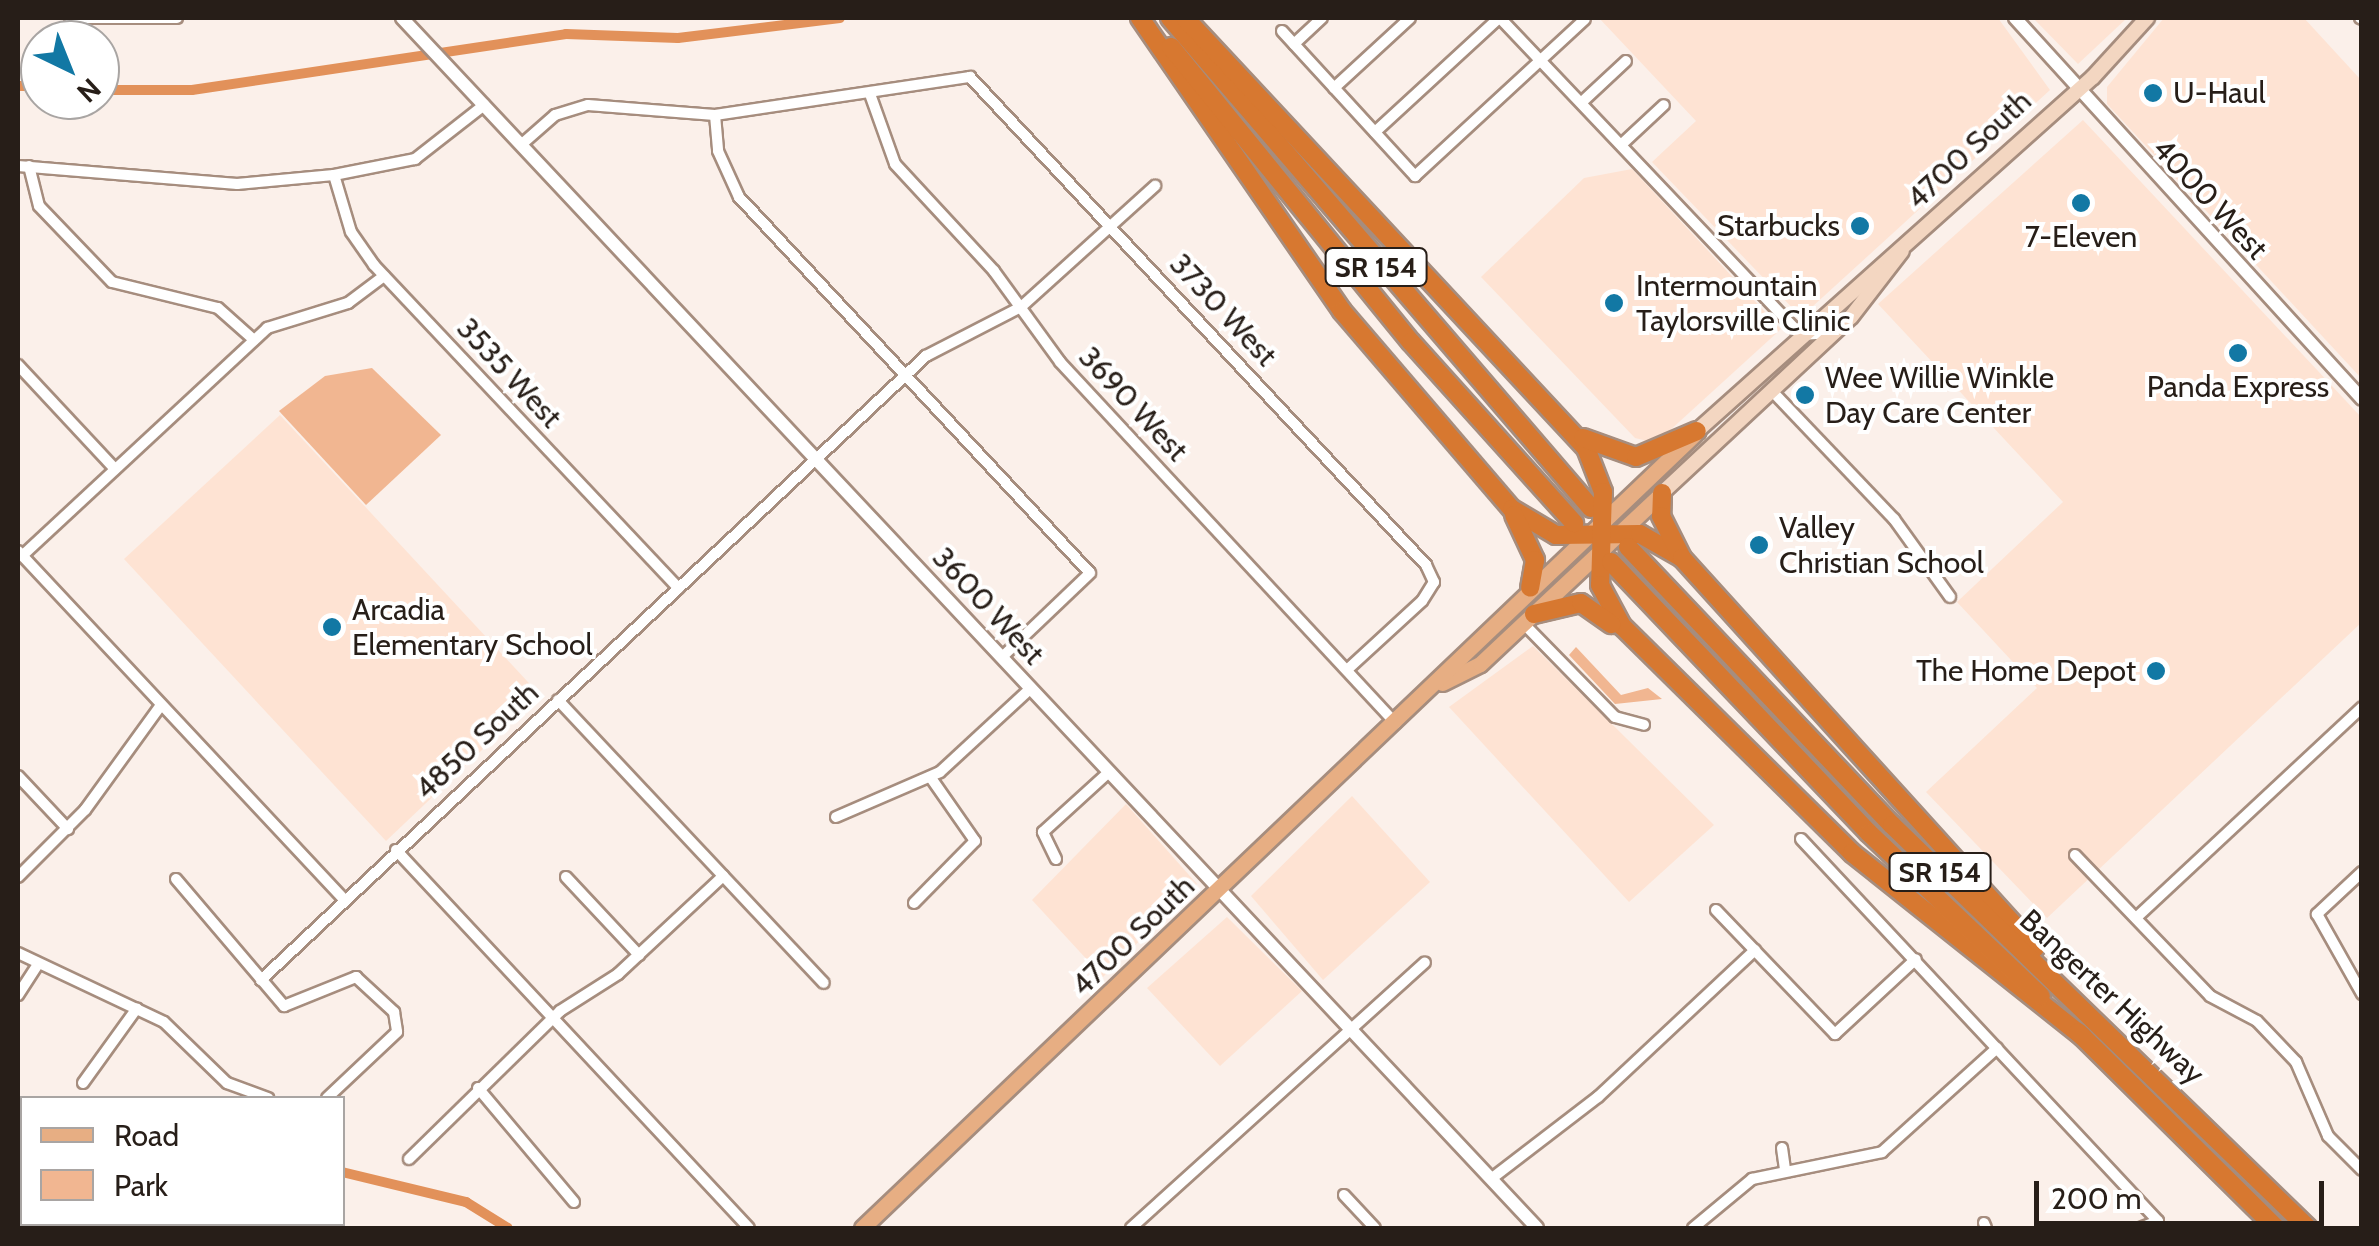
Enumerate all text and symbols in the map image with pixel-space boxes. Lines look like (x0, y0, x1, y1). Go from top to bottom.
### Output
north arrow (20, 20, 120, 120)
text: N (70, 71, 108, 110)
place label: U-Haul (2173, 75, 2266, 111)
marker: U-Haul (2142, 82, 2164, 104)
street label: 4700 South (1899, 83, 2039, 217)
street label: 4000 West (2145, 131, 2275, 267)
marker: 7-Eleven (2070, 192, 2092, 214)
place label: Starbucks (1717, 208, 1840, 244)
marker: Starbucks (1849, 215, 1871, 237)
place label: 7-Eleven (2025, 219, 2137, 255)
road number: SR 154 (1324, 244, 1428, 290)
street label: 3730 West (1162, 246, 1284, 374)
place label: Intermountain Taylorsville Clinic (1636, 268, 1850, 338)
marker: Intermountain Taylorsville Clinic (1601, 290, 1627, 316)
street label: 3535 West (449, 311, 569, 435)
street label: 3690 West (1071, 339, 1195, 469)
marker: Panda Express (2227, 342, 2249, 364)
place label: Wee Willie Winkle Day Care Center (1825, 360, 2054, 430)
place label: Panda Express (2147, 369, 2329, 405)
marker: Wee Willie Winkle Day Care Center (1794, 384, 1816, 406)
place label: Valley Christian School (1779, 510, 1984, 580)
marker: Valley Christian School (1748, 534, 1770, 556)
street label: 3600 West (925, 540, 1051, 672)
place label: Arcadia Elementary School (352, 592, 592, 662)
marker: Arcadia Elementary School (321, 616, 343, 638)
place label: The Home Depot (1916, 653, 2136, 689)
marker: The Home Depot (2145, 660, 2167, 682)
street label: 4850 South (408, 675, 546, 807)
road number: SR 154 (1888, 849, 1992, 895)
street label: 4700 South (1064, 869, 1202, 1003)
street label: Bangerter Highway (2012, 902, 2212, 1092)
legend (20, 1096, 345, 1226)
text: Road (114, 1117, 179, 1154)
scale bar (2039, 1161, 2329, 1223)
text: Park (114, 1167, 168, 1204)
text: 200 m (2051, 1180, 2142, 1217)

